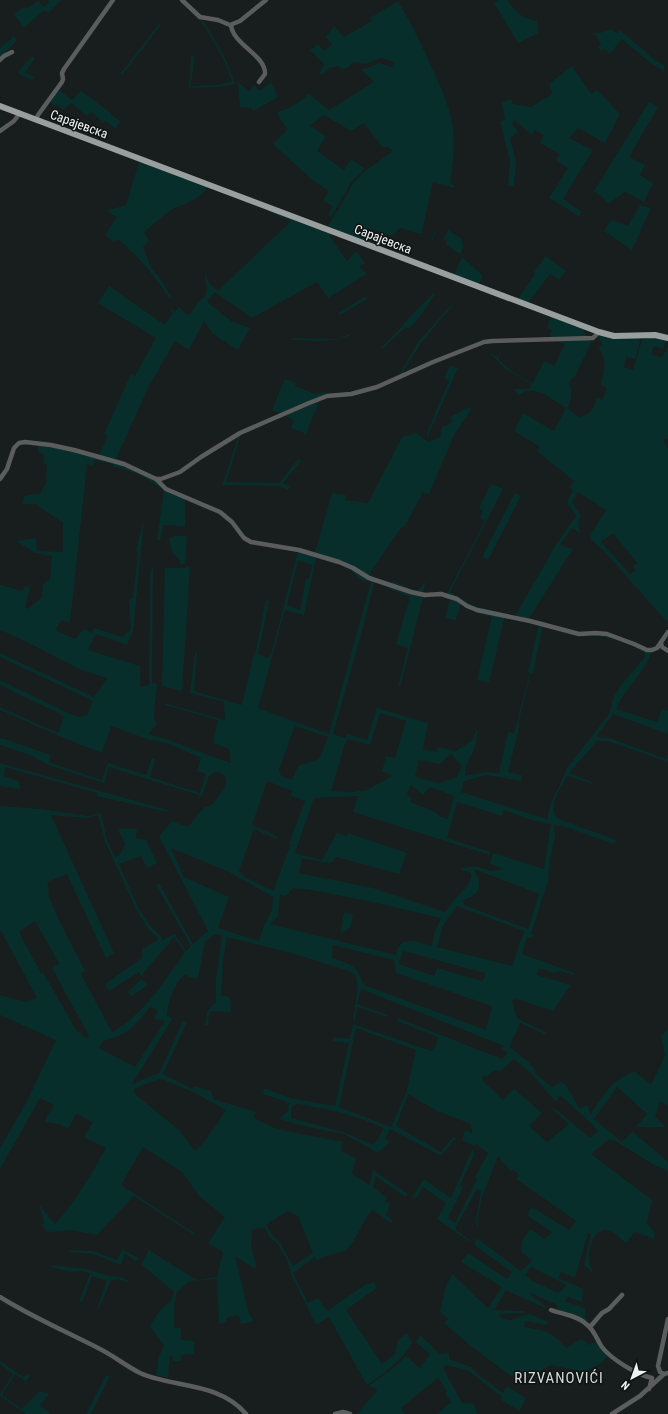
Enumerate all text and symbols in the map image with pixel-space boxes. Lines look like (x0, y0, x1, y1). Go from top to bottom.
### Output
street label: Сарајевска (48, 107, 110, 141)
street label: Сарајевска (352, 221, 414, 257)
north arrow (612, 1358, 652, 1398)
district label: RIZVANOVIĆI (514, 1369, 604, 1387)
text: N (619, 1378, 633, 1392)

